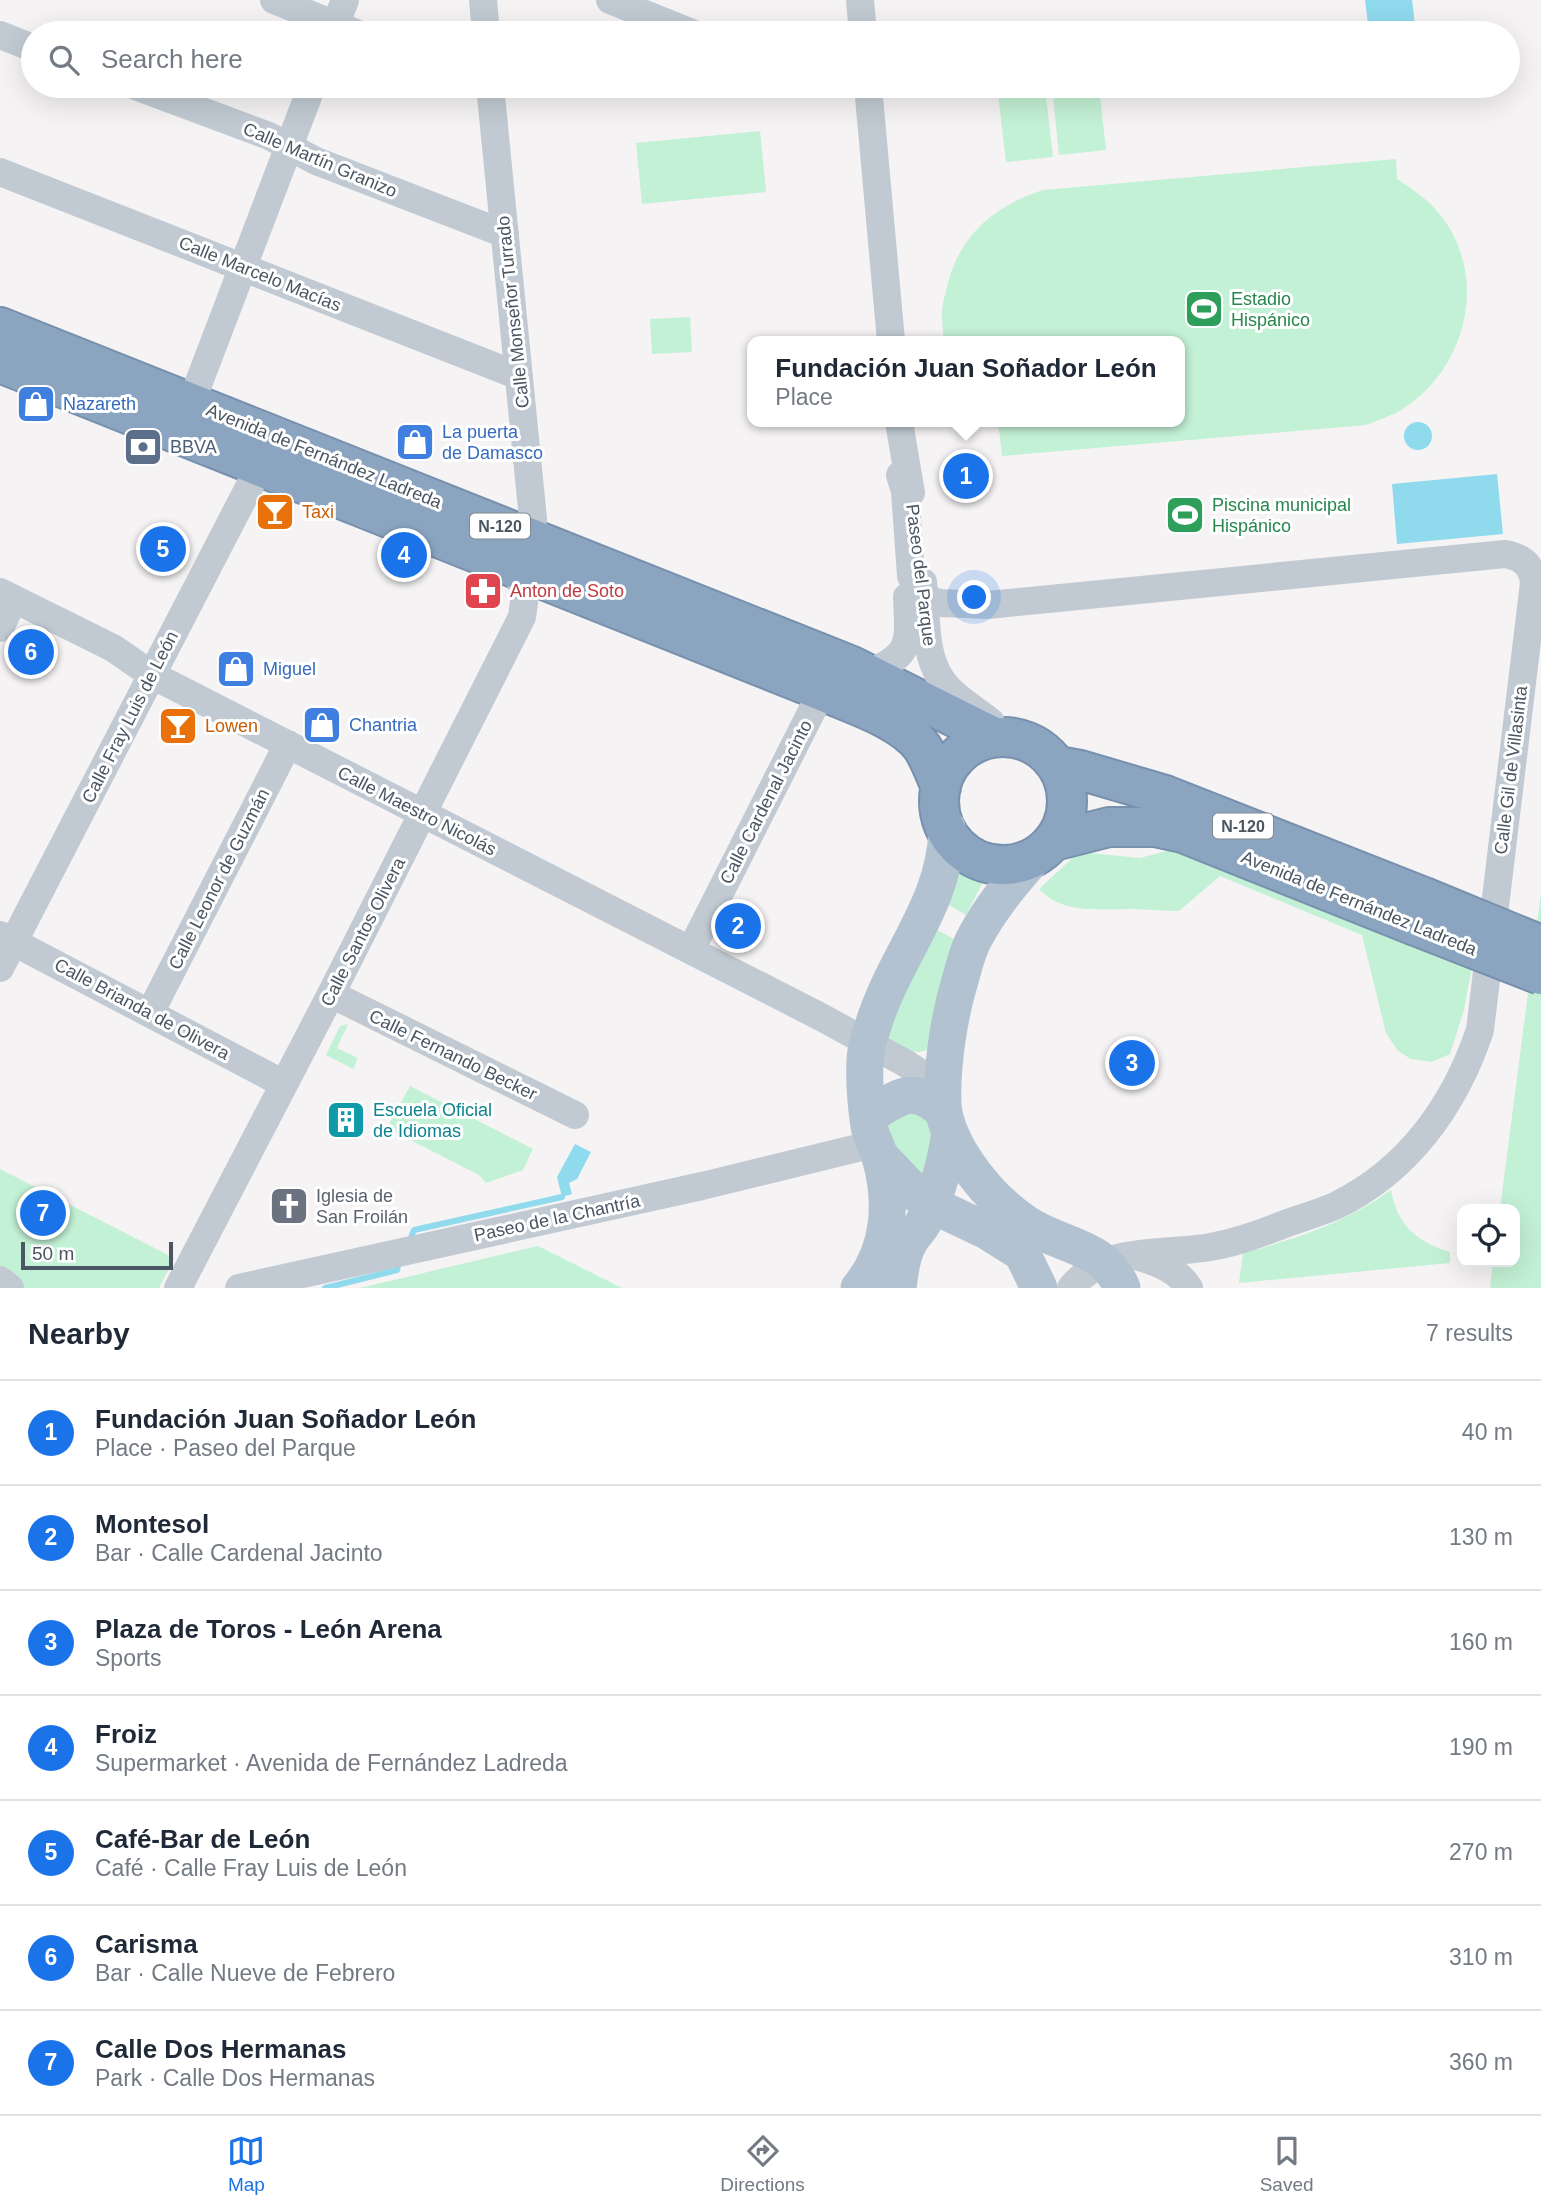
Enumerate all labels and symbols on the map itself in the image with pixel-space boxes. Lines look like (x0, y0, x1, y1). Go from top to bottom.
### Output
street label: Calle Martín Granizo (240, 119, 400, 201)
street label: Calle Monseñor Turrado (493, 215, 533, 409)
street label: Calle Marcelo Macías (176, 232, 344, 316)
sports icon: Estadio Hispánico (1183, 288, 1225, 330)
place label: Estadio Hispánico (1231, 289, 1310, 330)
shop icon: Nazareth (15, 383, 57, 425)
place label: Nazareth (63, 394, 136, 414)
street label: Avenida de Fernández Ladreda (203, 400, 445, 513)
shop icon: La puerta de Damasco (394, 421, 436, 463)
place label: La puerta de Damasco (442, 422, 543, 463)
bank icon: BBVA (122, 426, 164, 468)
place label: BBVA (170, 437, 217, 457)
pin: 1 (943, 450, 989, 502)
bar icon: Taxi (254, 491, 296, 533)
sports icon: Piscina municipal Hispánico (1164, 494, 1206, 536)
place label: Piscina municipal Hispánico (1212, 495, 1351, 536)
place label: Taxi (302, 502, 334, 522)
street label: Paseo del Parque (902, 503, 940, 647)
road number: N-120 (470, 513, 530, 538)
pin: 5 (140, 523, 186, 575)
pin: 4 (381, 529, 427, 581)
pharmacy icon: Anton de Soto (462, 570, 504, 612)
your location (957, 580, 991, 614)
place label: Anton de Soto (510, 581, 624, 601)
pin: 6 (8, 626, 54, 678)
street label: Calle Fray Luis de León (78, 628, 182, 806)
shop icon: Miguel (215, 648, 257, 690)
place label: Miguel (263, 659, 316, 679)
street label: Calle Gil de Villasinta (1491, 684, 1531, 855)
shop icon: Chantria (301, 704, 343, 746)
bar icon: Lowen (157, 705, 199, 747)
place label: Chantria (349, 715, 418, 735)
place label: Lowen (205, 716, 258, 736)
street label: Calle Cardenal Jacinto (716, 717, 816, 887)
street label: Calle Maestro Nicolás (334, 762, 500, 860)
street label: Calle Leonor de Guzmán (165, 785, 273, 973)
road number: N-120 (1213, 814, 1273, 838)
street label: Avenida de Fernández Ladreda (1238, 847, 1480, 960)
street label: Calle Santos Olivera (317, 853, 410, 1010)
pin: 2 (715, 900, 761, 952)
street label: Calle Brianda de Olivera (51, 954, 234, 1064)
street label: Calle Fernando Becker (366, 1006, 540, 1104)
pin: 3 (1109, 1037, 1155, 1089)
building icon: Escuela Oficial de Idiomas (325, 1099, 367, 1141)
place label: Escuela Oficial de Idiomas (373, 1100, 492, 1141)
church icon: Iglesia de San Froilán (268, 1185, 310, 1227)
place label: Iglesia de San Froilán (316, 1186, 408, 1227)
pin: 7 (20, 1187, 66, 1239)
street label: Paseo de la Chantría (472, 1190, 643, 1245)
scale bar (21, 1239, 173, 1271)

